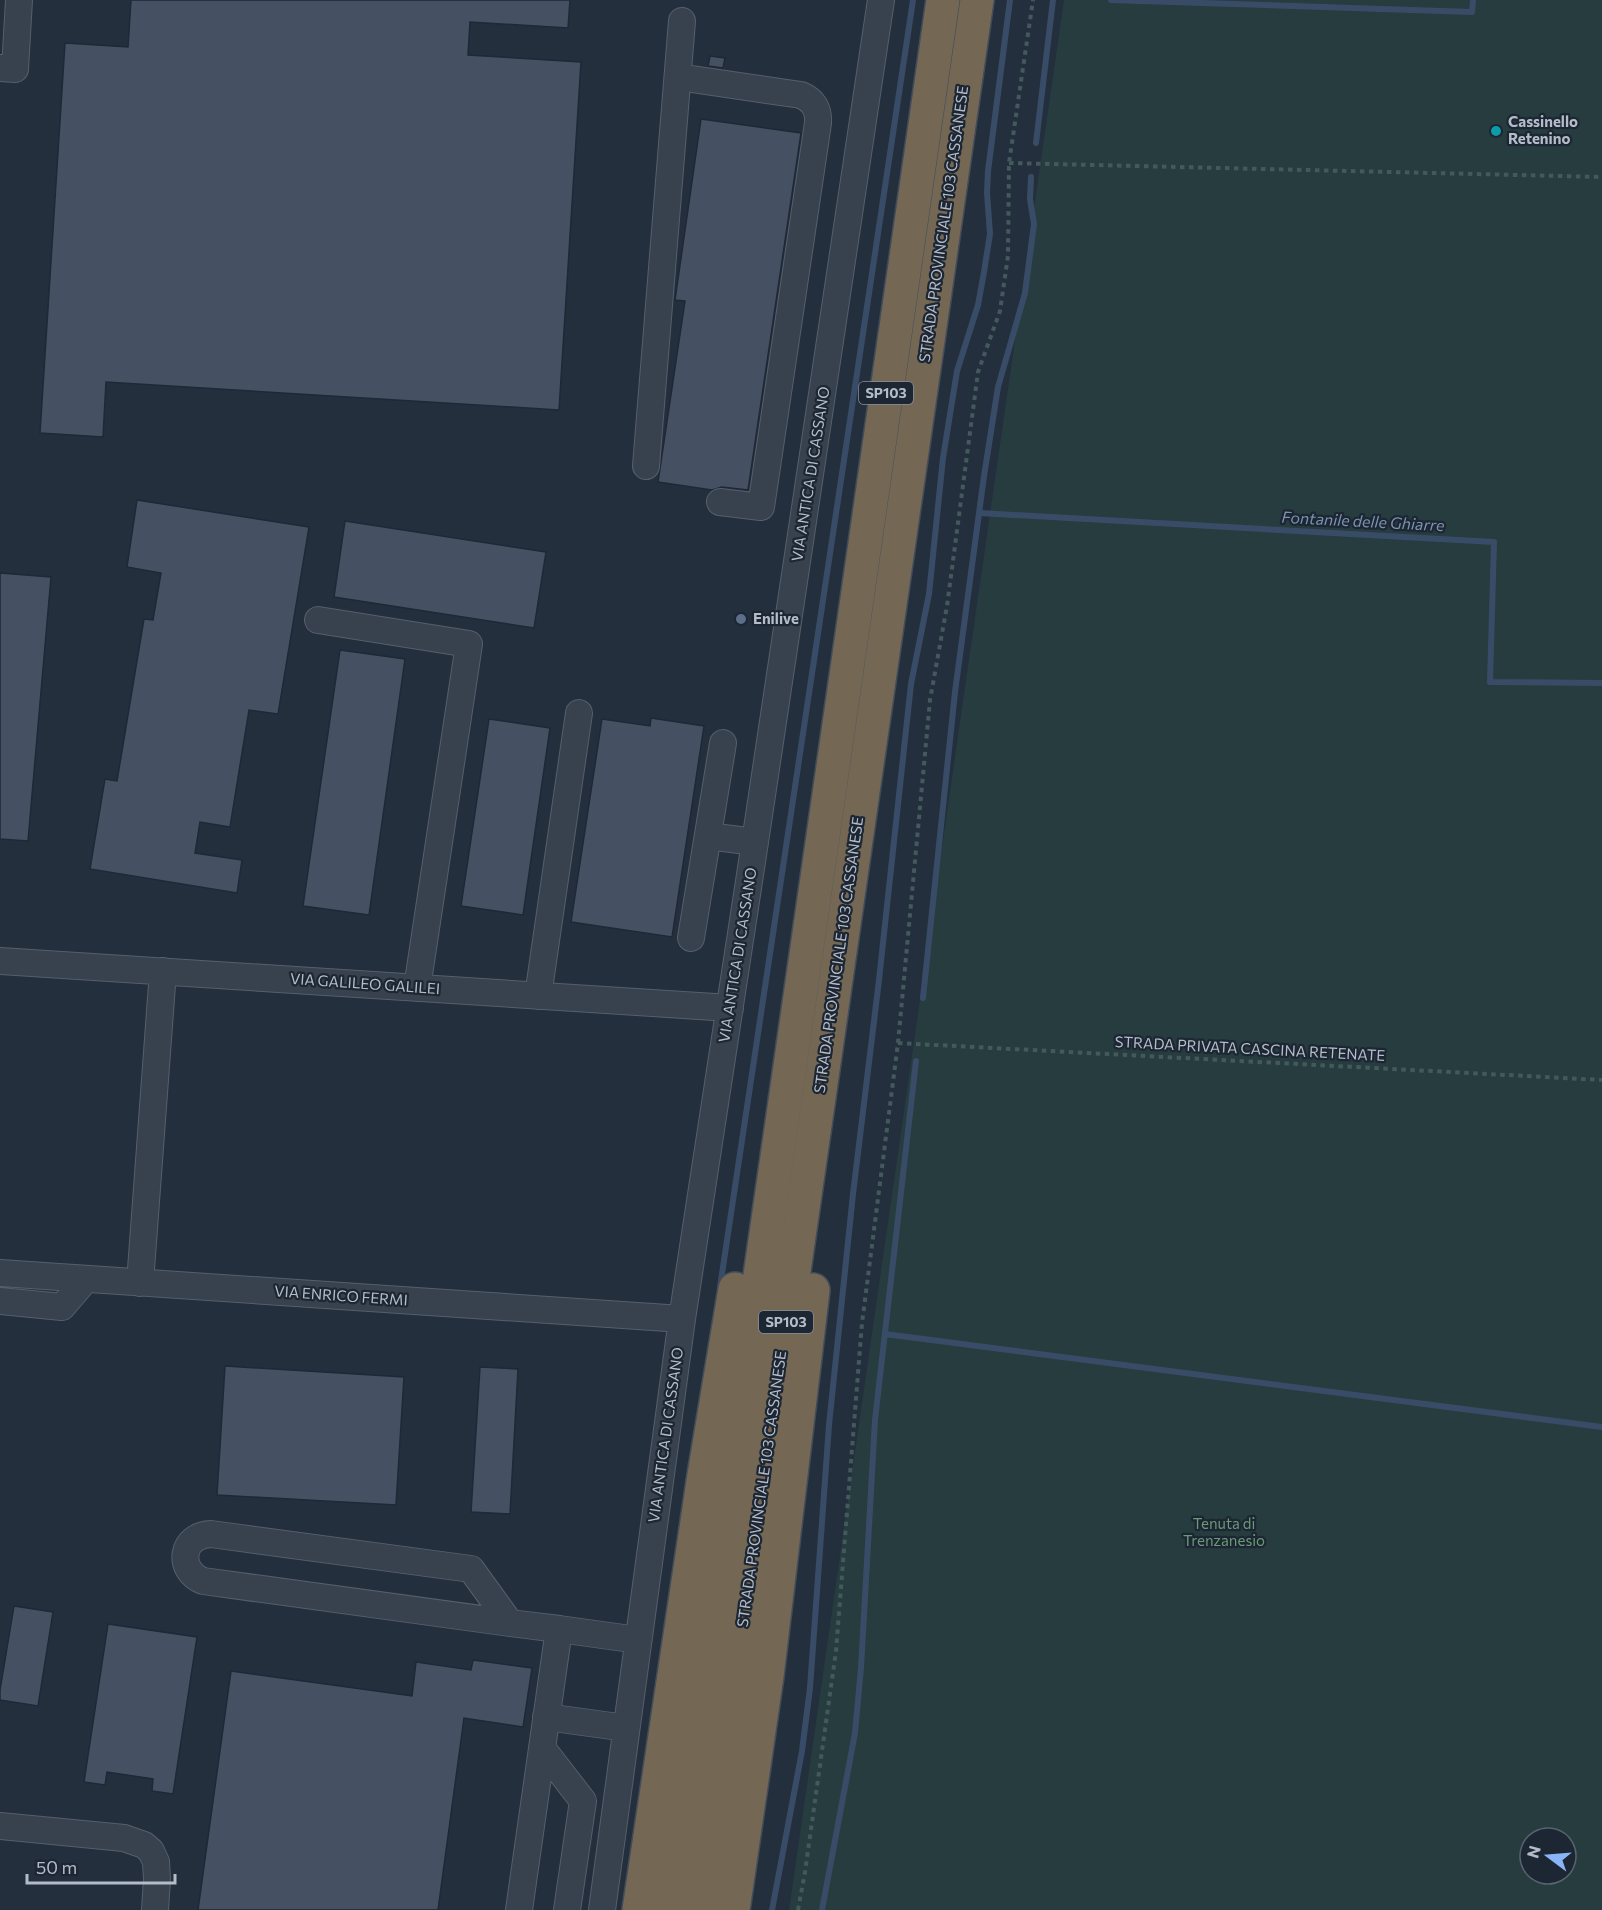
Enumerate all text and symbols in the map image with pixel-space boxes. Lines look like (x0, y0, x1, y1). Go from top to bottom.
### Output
street label: STRADA PROVINCIALE 103 CASSANESE (915, 85, 971, 363)
place label: Cassinello Retenino (1508, 112, 1578, 147)
marker: Cassinello Retenino (1489, 124, 1503, 138)
road number: SP103 (859, 382, 913, 404)
street label: VIA ANTICA DI CASSANO (787, 385, 833, 563)
water label: Fontanile delle Ghiarre (1281, 507, 1445, 534)
place label: Enilive (753, 609, 799, 627)
marker: Enilive (734, 612, 748, 626)
street label: STRADA PROVINCIALE 103 CASSANESE (810, 816, 866, 1094)
street label: VIA ANTICA DI CASSANO (714, 866, 760, 1044)
street label: VIA GALILEO GALILEI (289, 969, 441, 997)
street label: STRADA PRIVATA CASCINA RETENATE (1114, 1032, 1386, 1064)
street label: VIA ENRICO FERMI (274, 1281, 408, 1309)
road number: SP103 (759, 1311, 813, 1333)
street label: VIA ANTICA DI CASSANO (644, 1346, 686, 1524)
street label: STRADA PROVINCIALE 103 CASSANESE (733, 1350, 789, 1628)
park label: Tenuta di Trenzanesio (1183, 1514, 1265, 1549)
north arrow (1518, 1826, 1578, 1886)
text: N (1522, 1843, 1544, 1860)
scale bar (27, 1847, 176, 1885)
text: 50 m (36, 1856, 77, 1878)

